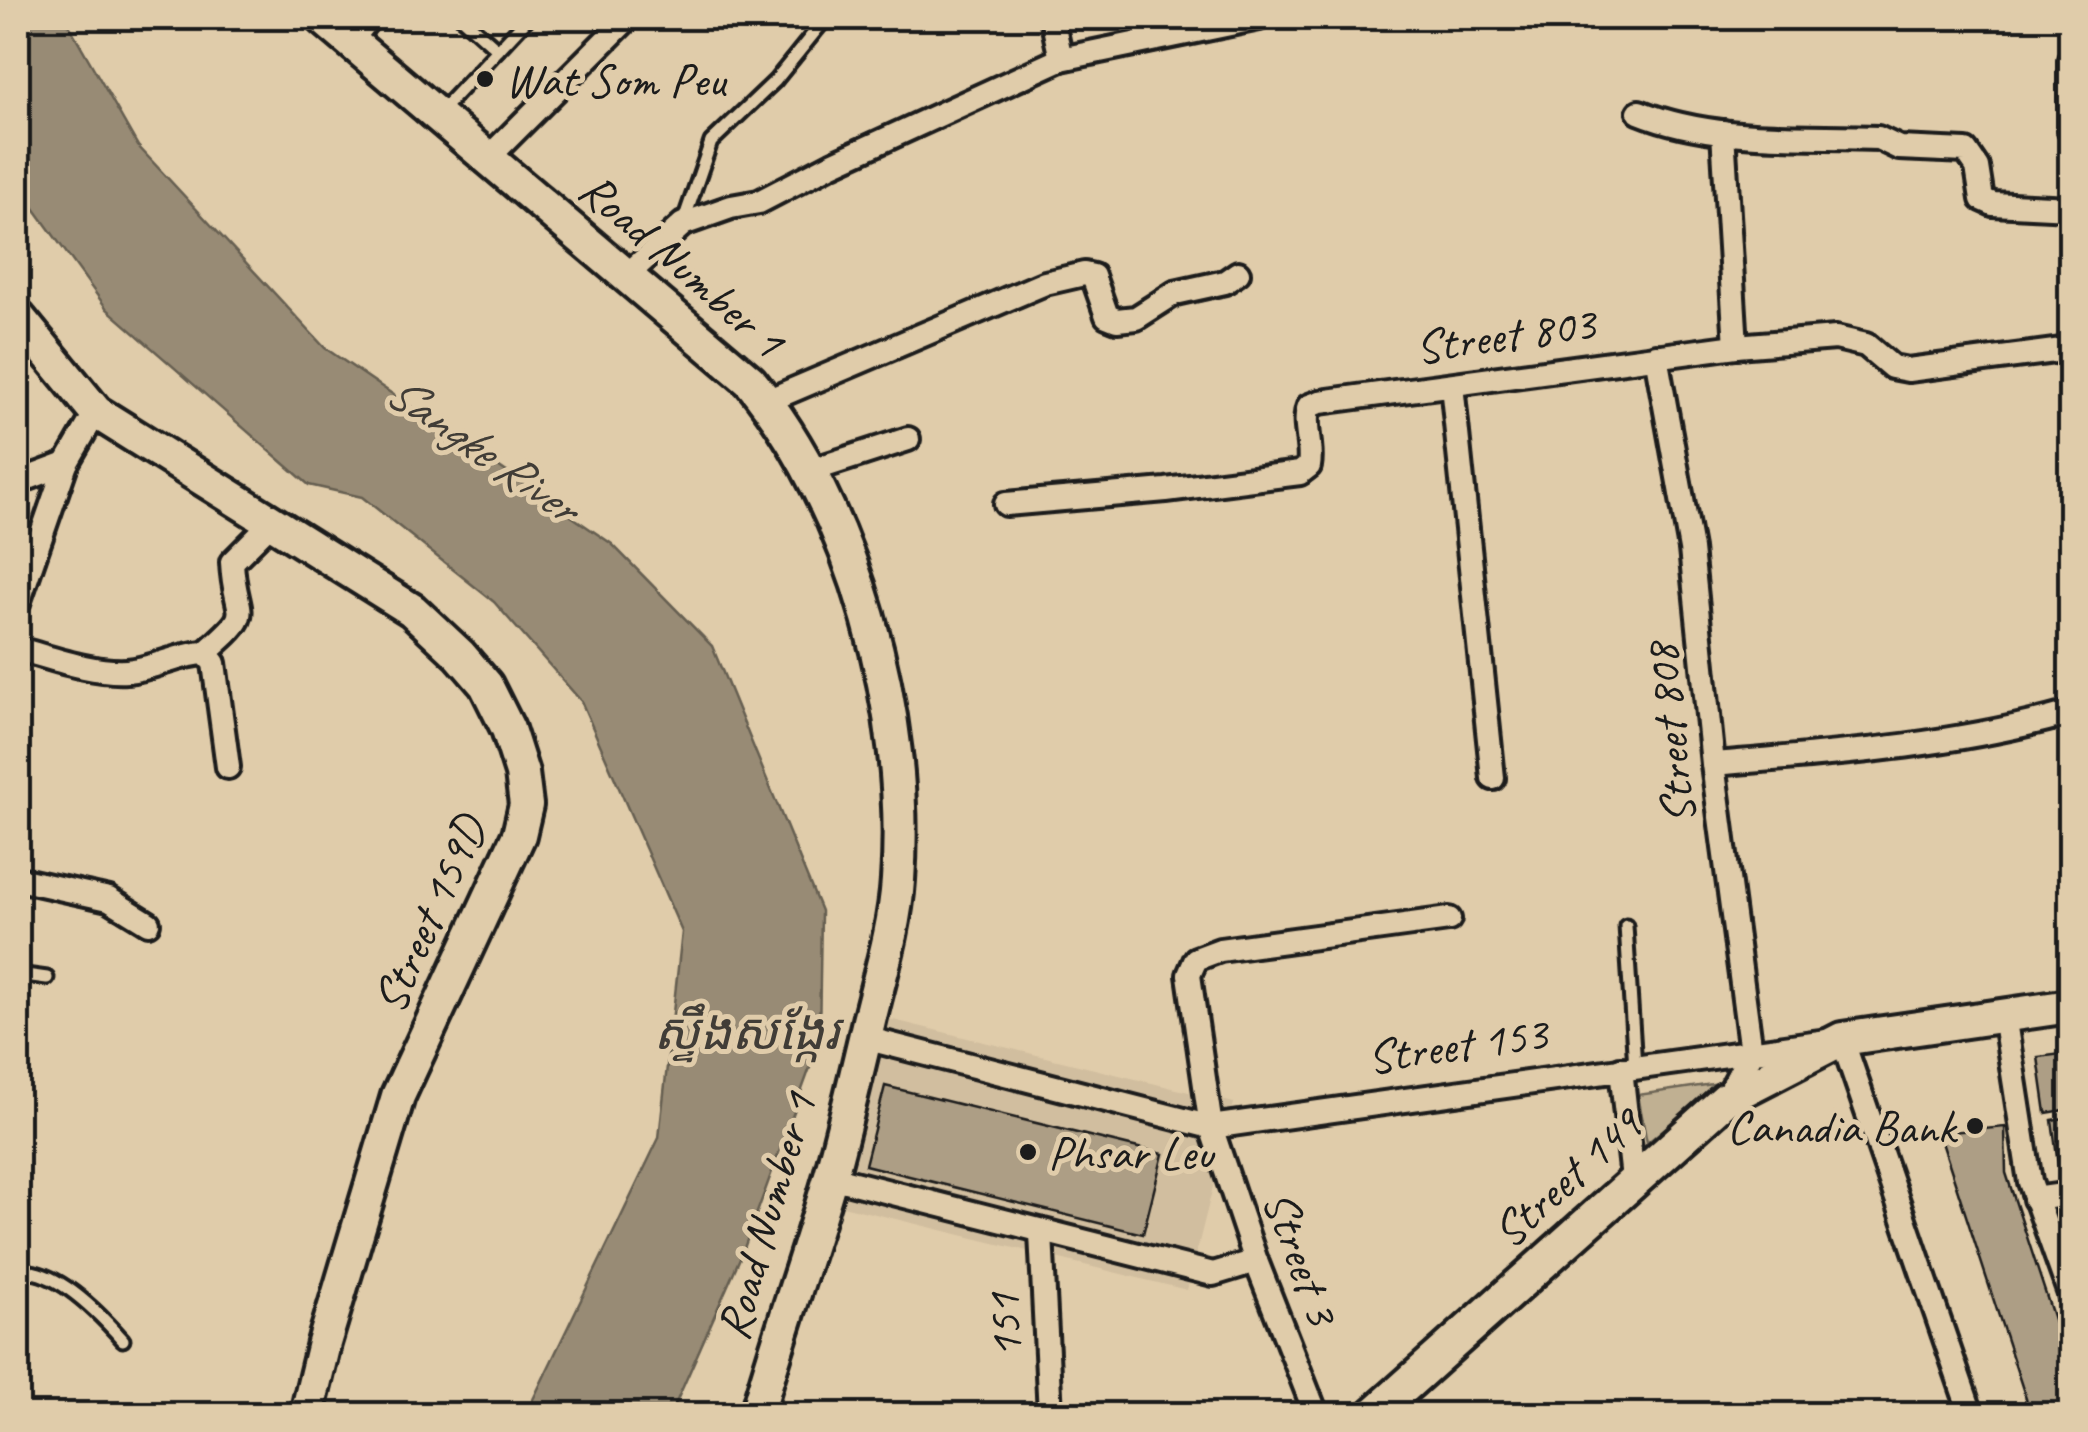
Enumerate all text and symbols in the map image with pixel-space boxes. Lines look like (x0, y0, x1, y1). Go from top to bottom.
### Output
place label: Wat Som Peu (505, 50, 729, 110)
marker: Wat Som Peu (474, 68, 496, 90)
street label: Road Number 1 (567, 159, 799, 372)
street label: Street 803 (1411, 292, 1602, 377)
water label: Sangke River (374, 359, 596, 541)
street label: Street 808 (1630, 636, 1709, 827)
street label: Street 159D (359, 803, 500, 1022)
water label: ស្ទឹងសង្កែរ (653, 1001, 844, 1064)
street label: Street 153 (1363, 1002, 1554, 1087)
street label: Road Number 1 (702, 1084, 830, 1346)
street label: Street 149 (1479, 1093, 1657, 1261)
place label: Canadia Bank (1727, 1097, 1958, 1157)
marker: Canadia Bank (1964, 1115, 1986, 1137)
place label: Phsar Leu (1048, 1123, 1216, 1183)
marker: Phsar Leu (1017, 1141, 1039, 1163)
street label: Street 3 (1249, 1182, 1354, 1336)
street label: 151 (972, 1290, 1036, 1360)

